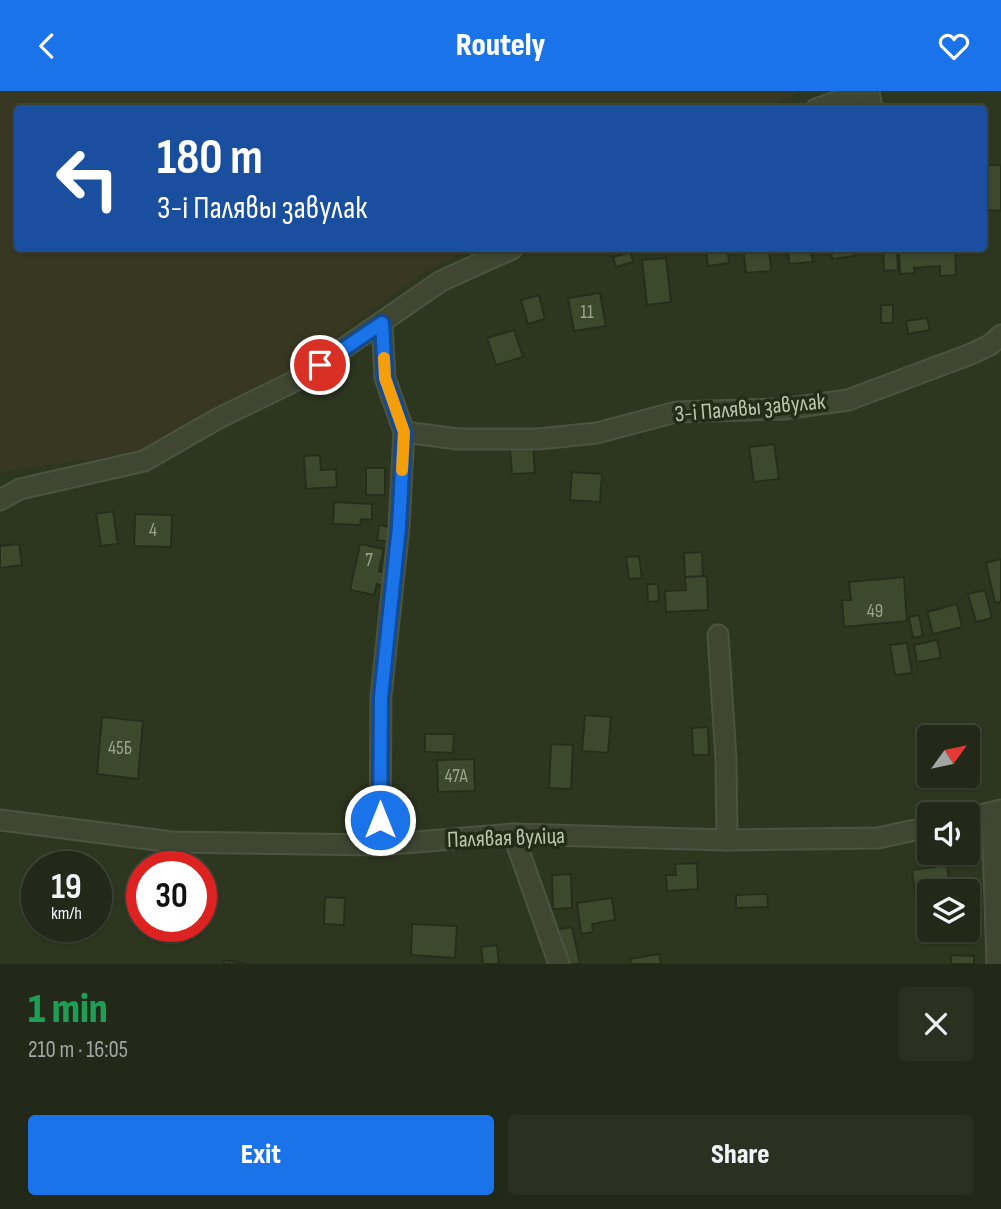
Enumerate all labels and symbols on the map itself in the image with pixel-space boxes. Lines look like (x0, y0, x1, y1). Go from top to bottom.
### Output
house number: 11 (580, 301, 594, 324)
pin (290, 335, 350, 395)
street label: 3-і Палявы завулак (673, 387, 827, 429)
house number: 4 (149, 519, 157, 542)
house number: 7 (365, 549, 373, 572)
house number: 49 (867, 600, 883, 623)
north arrow (917, 725, 980, 787)
house number: 45Б (108, 737, 132, 760)
house number: 47А (444, 765, 468, 788)
position arrow (343, 783, 417, 857)
street label: Палявая вуліца (447, 822, 565, 854)
speed limit sign: 30 (126, 851, 217, 942)

